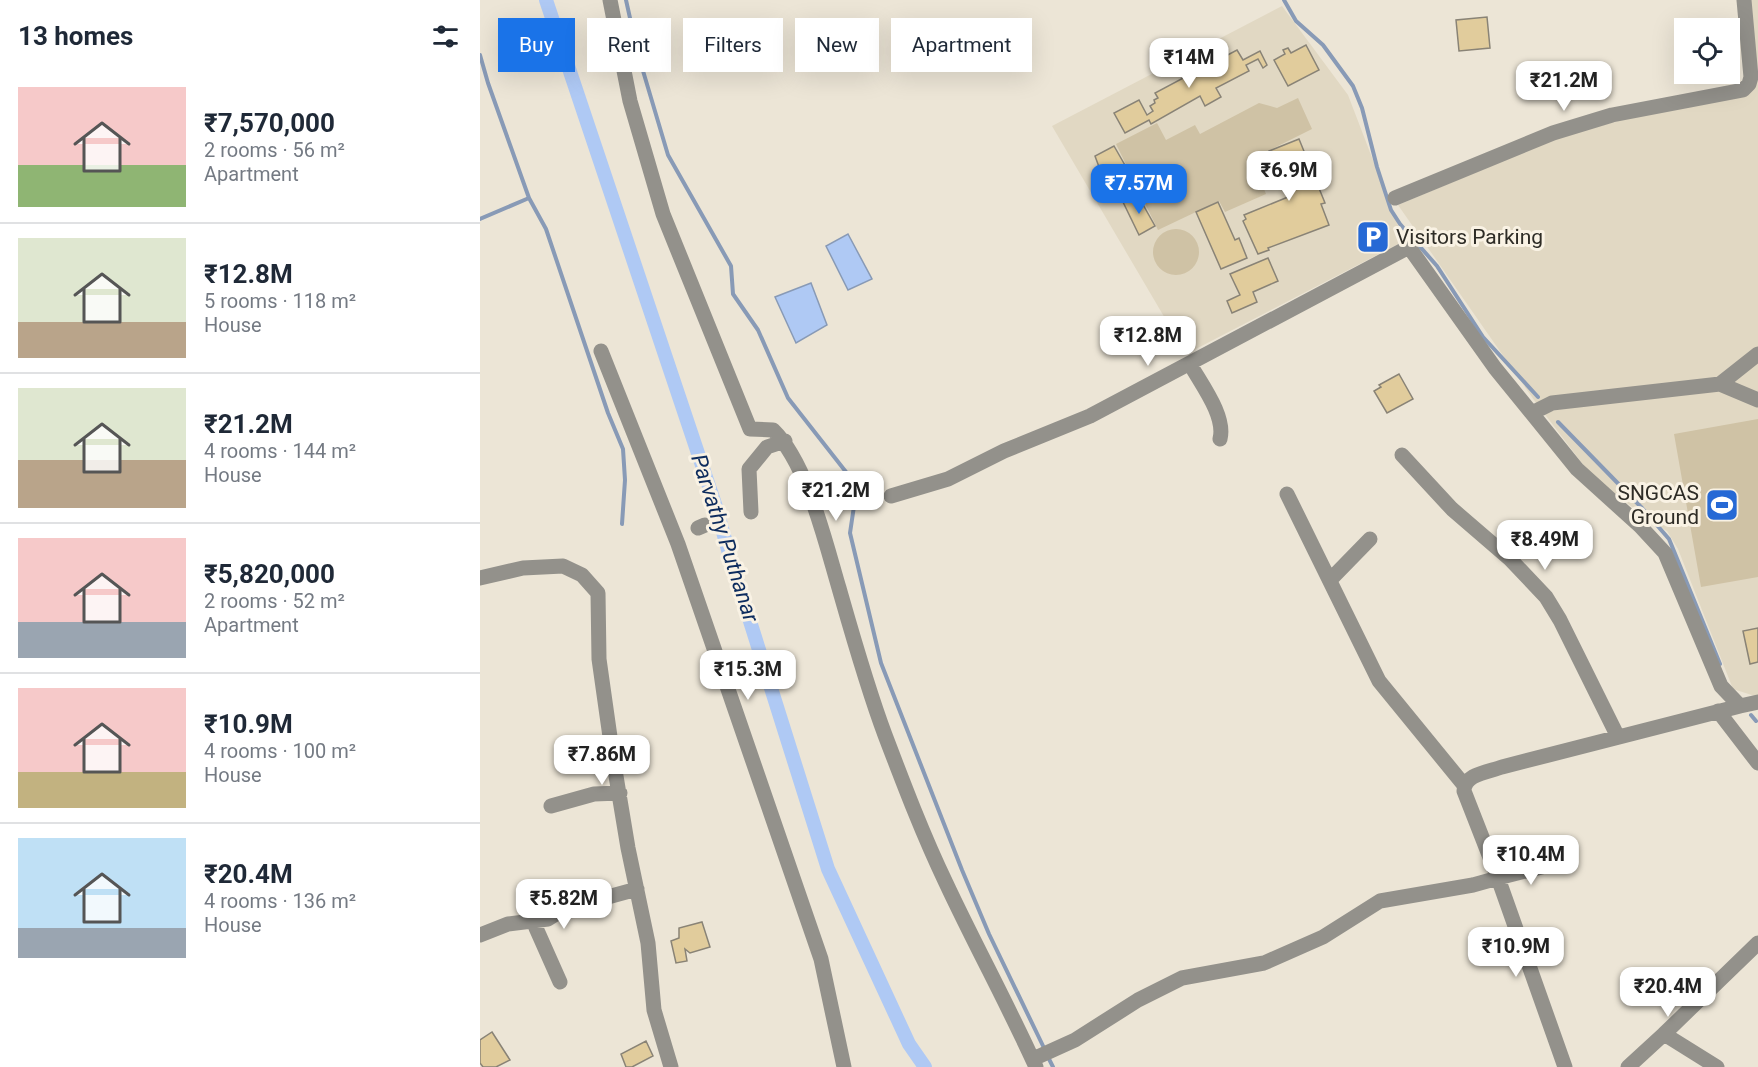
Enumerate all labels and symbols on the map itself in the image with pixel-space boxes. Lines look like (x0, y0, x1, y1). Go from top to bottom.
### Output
pin: ₹14M (1153, 38, 1225, 89)
pin: ₹21.2M (1515, 61, 1613, 112)
pin: ₹6.9M (1247, 151, 1331, 202)
pin: ₹7.57M (1090, 164, 1188, 215)
parking icon: Visitors Parking (1355, 219, 1391, 255)
place label: Visitors Parking (1396, 225, 1543, 249)
pin: ₹12.8M (1099, 316, 1197, 367)
water label: Parvathy Puthanar (686, 451, 764, 626)
pin: ₹21.2M (787, 471, 885, 522)
place label: SNGCAS Ground (1617, 481, 1699, 529)
sports icon: SNGCAS Ground (1704, 487, 1740, 523)
pin: ₹8.49M (1496, 520, 1594, 571)
pin: ₹15.3M (699, 650, 797, 701)
pin: ₹7.86M (553, 735, 651, 786)
pin: ₹10.4M (1482, 835, 1580, 886)
pin: ₹5.82M (515, 879, 613, 930)
pin: ₹10.9M (1467, 927, 1565, 978)
pin: ₹20.4M (1619, 967, 1717, 1018)

